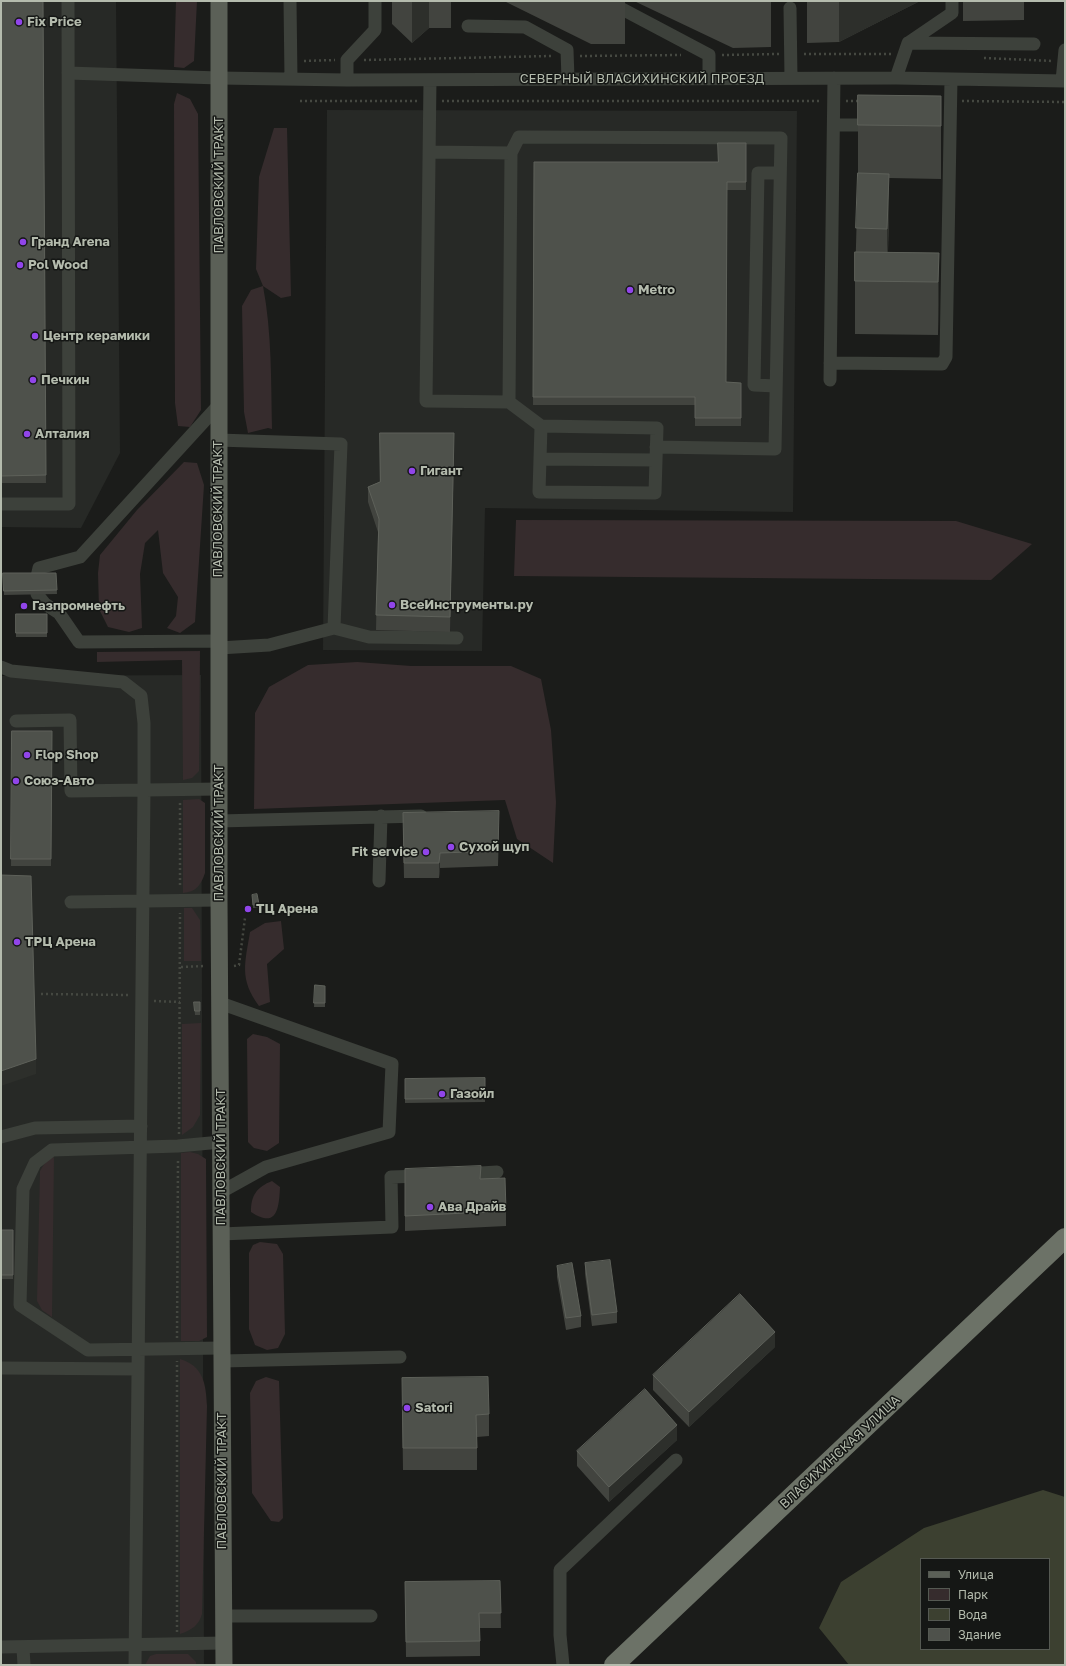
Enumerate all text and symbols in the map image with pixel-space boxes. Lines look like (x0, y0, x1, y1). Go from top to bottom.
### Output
place label: Fix Price (27, 14, 82, 30)
marker: Fix Price (14, 17, 24, 27)
street label: СЕВЕРНЫЙ ВЛАСИХИНСКИЙ ПРОЕЗД (520, 71, 764, 87)
street label: ПАВЛОВСКИЙ ТРАКТ (211, 116, 227, 254)
place label: Гранд Arena (31, 234, 110, 250)
marker: Гранд Arena (18, 237, 28, 247)
place label: Pol Wood (28, 257, 88, 273)
marker: Pol Wood (15, 260, 25, 270)
place label: Metro (638, 282, 675, 298)
marker: Metro (625, 285, 635, 295)
place label: Центр керамики (43, 328, 150, 344)
marker: Центр керамики (30, 331, 40, 341)
place label: Печкин (41, 372, 89, 388)
marker: Печкин (28, 375, 38, 385)
place label: Алталия (35, 426, 89, 442)
marker: Алталия (22, 429, 32, 439)
street label: ПАВЛОВСКИЙ ТРАКТ (210, 440, 226, 578)
place label: Гигант (420, 463, 463, 479)
marker: Гигант (407, 466, 417, 476)
place label: ВсеИнструменты.ру (400, 597, 533, 613)
place label: Газпромнефть (32, 598, 125, 614)
marker: ВсеИнструменты.ру (387, 600, 397, 610)
marker: Газпромнефть (19, 601, 29, 611)
place label: Flop Shop (35, 747, 98, 763)
marker: Flop Shop (22, 750, 32, 760)
street label: ПАВЛОВСКИЙ ТРАКТ (211, 764, 227, 902)
place label: Союз-Авто (24, 773, 94, 789)
marker: Союз-Авто (11, 776, 21, 786)
place label: Сухой щуп (459, 839, 529, 855)
marker: Сухой щуп (446, 842, 456, 852)
place label: Fit service (351, 844, 418, 860)
marker: Fit service (421, 847, 431, 857)
place label: ТЦ Арена (256, 901, 318, 917)
marker: ТЦ Арена (243, 904, 253, 914)
place label: ТРЦ Арена (25, 934, 96, 950)
marker: ТРЦ Арена (12, 937, 22, 947)
place label: Газойл (450, 1086, 494, 1102)
street label: ПАВЛОВСКИЙ ТРАКТ (213, 1088, 229, 1226)
marker: Газойл (437, 1089, 447, 1099)
place label: Ава Драйв (438, 1199, 506, 1215)
marker: Ава Драйв (425, 1202, 435, 1212)
street label: ВЛАСИХИНСКАЯ УЛИЦА (777, 1392, 903, 1512)
place label: Satori (415, 1400, 453, 1416)
marker: Satori (402, 1403, 412, 1413)
street label: ПАВЛОВСКИЙ ТРАКТ (214, 1412, 230, 1550)
legend (920, 1558, 1050, 1650)
text: Улица (958, 1567, 994, 1582)
text: Парк (958, 1587, 988, 1602)
text: Вода (958, 1607, 987, 1622)
text: Здание (958, 1627, 1001, 1642)

